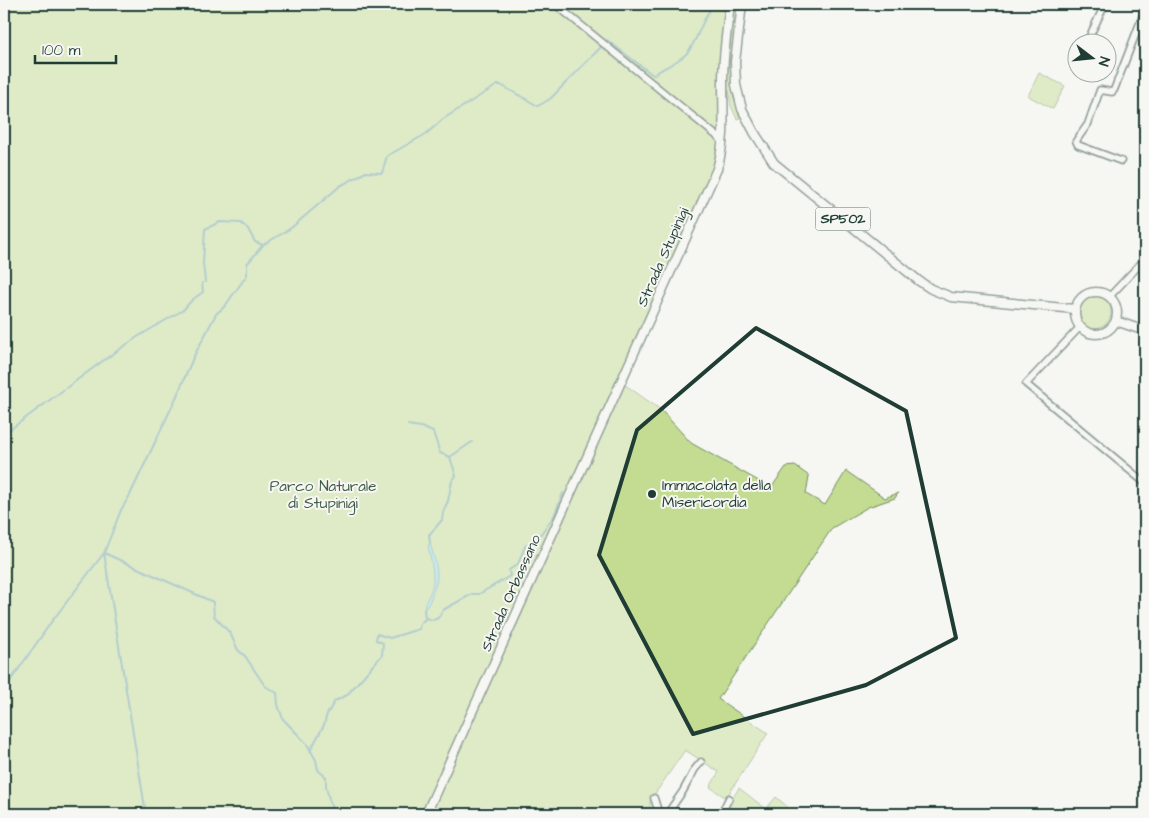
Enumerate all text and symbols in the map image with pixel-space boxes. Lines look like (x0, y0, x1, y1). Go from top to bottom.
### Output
scale bar (35, 32, 116, 64)
north arrow (1066, 32, 1116, 82)
text: 100 m (42, 40, 81, 61)
text: N (1093, 54, 1114, 68)
street label: Strada Stupinigi (632, 203, 695, 310)
road number: SP502 (816, 208, 870, 230)
place label: Immacolata della Misericordia (662, 475, 771, 513)
park label: Parco Naturale di Stupinigi (270, 476, 376, 515)
marker: Immacolata della Misericordia (646, 488, 658, 500)
street label: Strada Orbassano (476, 531, 546, 655)

